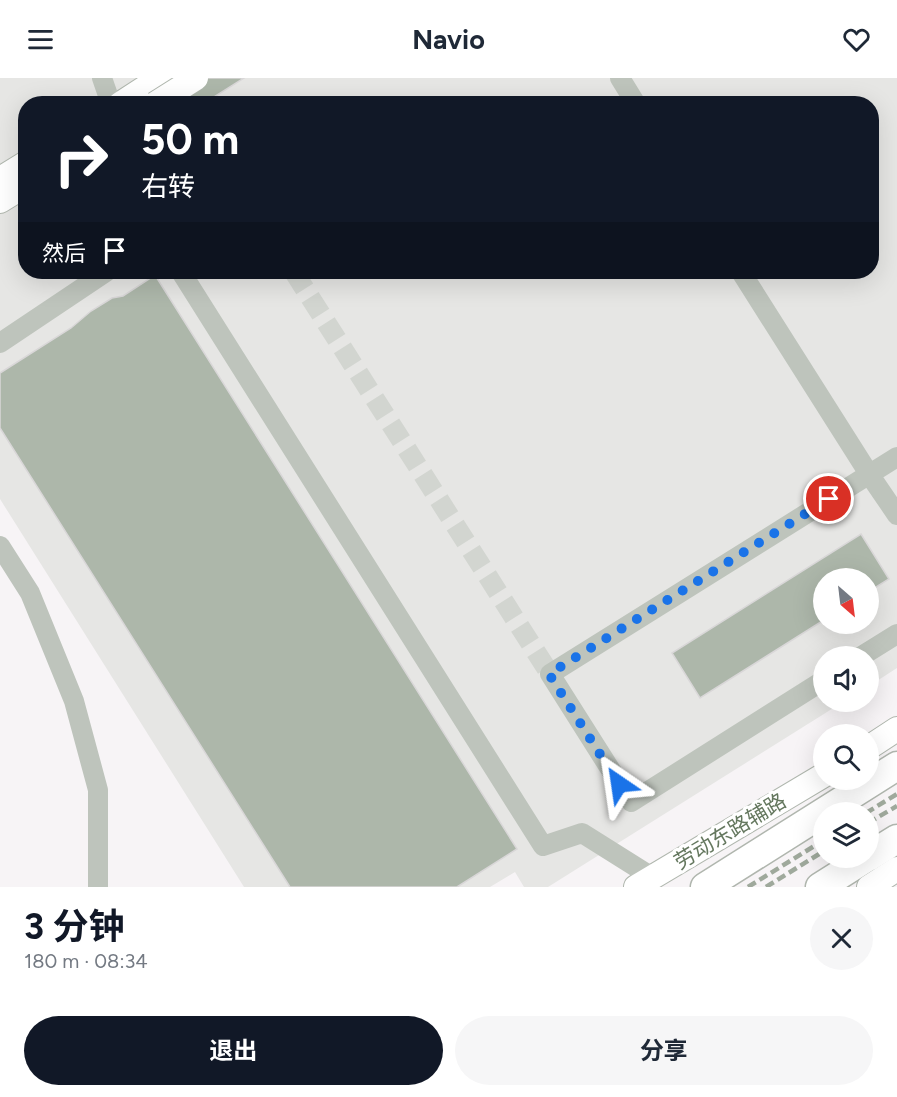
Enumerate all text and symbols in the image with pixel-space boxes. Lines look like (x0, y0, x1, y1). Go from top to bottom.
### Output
icon: menu (24, 23, 57, 56)
text: Navio (412, 23, 485, 56)
icon: heart (840, 23, 873, 56)
text: 50 m (141, 114, 239, 165)
icon: right (42, 120, 120, 198)
text: 右转 (141, 170, 195, 203)
icon: arrive (98, 234, 131, 267)
text: 然后 (42, 240, 86, 267)
pin (803, 473, 854, 524)
icon: arrive (812, 482, 845, 515)
north arrow (813, 568, 879, 634)
map controls (813, 568, 879, 868)
button: sound (813, 646, 879, 712)
button: search (813, 724, 879, 790)
position arrow (587, 752, 651, 816)
street label: 劳动东路辅路 (670, 788, 790, 874)
button: layers (813, 802, 879, 868)
text: 3 分钟 (24, 905, 125, 948)
button: close (810, 907, 873, 970)
text: 180 m · 08:34 (24, 949, 148, 973)
button: 退出 (24, 1016, 443, 1085)
button: 分享 (455, 1016, 873, 1085)

